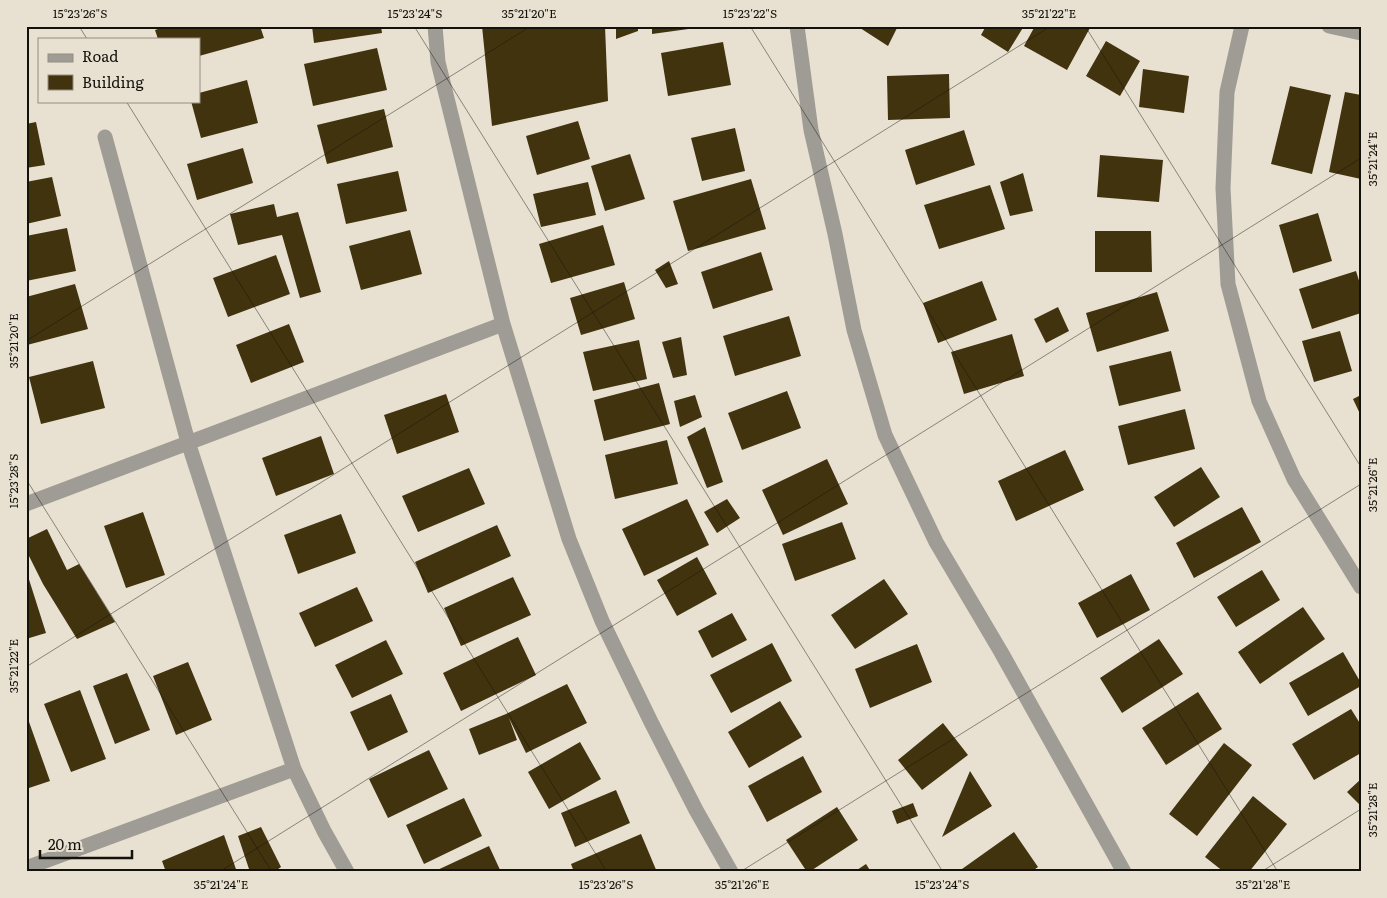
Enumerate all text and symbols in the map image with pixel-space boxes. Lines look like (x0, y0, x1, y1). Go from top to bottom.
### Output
text: 15°23'26"S (53, 4, 107, 22)
text: 15°23'24"S (388, 4, 442, 22)
text: 35°21'20"E (501, 4, 557, 22)
text: 15°23'22"S (723, 4, 777, 22)
text: 35°21'22"E (1022, 4, 1077, 22)
legend (38, 38, 200, 102)
text: Road (82, 44, 118, 67)
text: Building (82, 70, 144, 93)
text: 35°21'24"E (1363, 131, 1381, 186)
text: 35°21'20"E (4, 313, 22, 369)
text: 15°23'28"S (4, 454, 22, 508)
text: 35°21'26"E (1363, 457, 1381, 512)
text: 35°21'22"E (4, 638, 22, 693)
text: 35°21'28"E (1363, 782, 1381, 837)
scale bar (40, 828, 132, 860)
text: 20 m (48, 832, 82, 855)
text: 35°21'24"E (194, 875, 249, 893)
text: 15°23'26"S (579, 875, 633, 893)
text: 35°21'26"E (715, 875, 770, 893)
text: 15°23'24"S (915, 875, 969, 893)
text: 35°21'28"E (1236, 875, 1291, 893)

